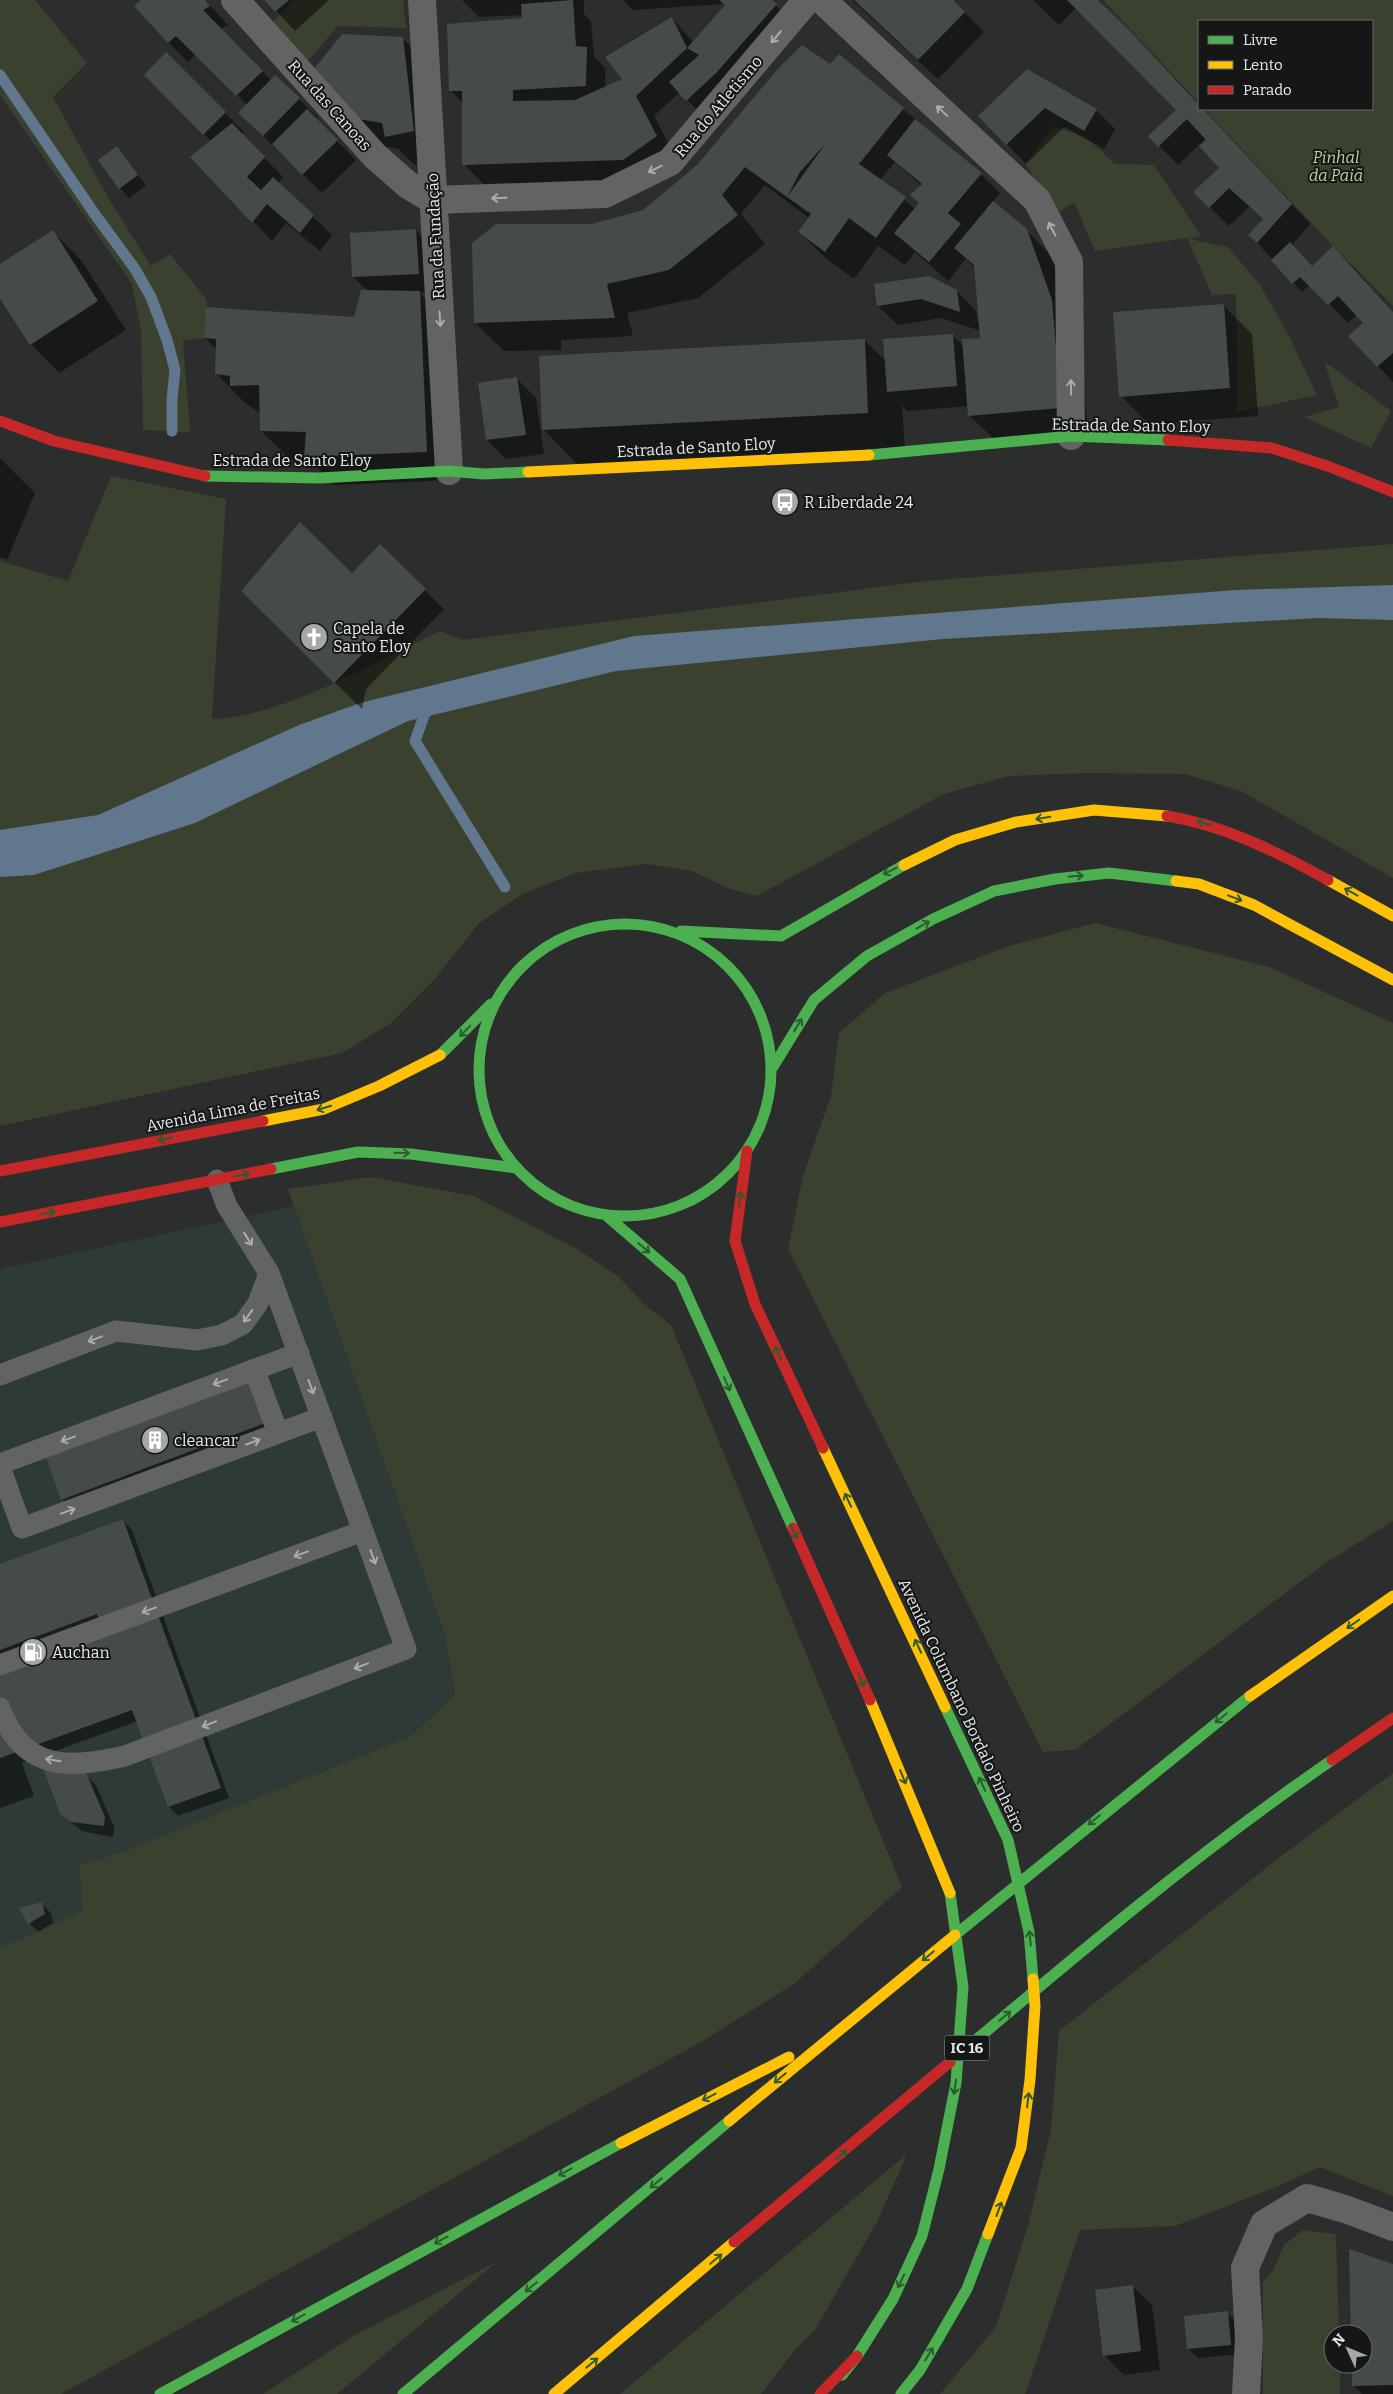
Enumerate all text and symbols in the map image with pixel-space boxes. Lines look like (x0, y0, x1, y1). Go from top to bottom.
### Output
legend (1198, 20, 1373, 110)
one-way arrow (771, 30, 782, 43)
text: Livre (1243, 31, 1278, 49)
street label: Rua do Atletismo (670, 52, 766, 161)
street label: Rua das Canoas (284, 56, 375, 155)
text: Lento (1243, 56, 1283, 74)
text: Parado (1243, 81, 1292, 99)
one-way arrow (936, 105, 948, 117)
park label: Pinhal da Paiã (1309, 148, 1363, 185)
one-way arrow (648, 165, 663, 174)
street label: Rua da Fundação (423, 172, 448, 299)
one-way arrow (491, 193, 507, 202)
one-way arrow (1047, 222, 1056, 237)
one-way arrow (436, 310, 445, 326)
one-way arrow (1066, 380, 1075, 396)
street label: Estrada de Santo Eloy (1051, 415, 1211, 436)
street label: Estrada de Santo Eloy (616, 434, 776, 461)
street label: Estrada de Santo Eloy (212, 451, 372, 470)
bus stop icon: R Liberdade 24 (770, 487, 800, 517)
place label: R Liberdade 24 (804, 493, 914, 512)
place label: Capela de Santo Eloy (333, 619, 412, 656)
church icon: Capela de Santo Eloy (299, 622, 329, 652)
one-way arrow (1035, 814, 1051, 824)
one-way arrow (1196, 818, 1212, 827)
one-way arrow (883, 866, 898, 876)
one-way arrow (1068, 871, 1084, 881)
one-way arrow (1343, 887, 1358, 897)
one-way arrow (1227, 894, 1242, 903)
one-way arrow (915, 919, 929, 929)
one-way arrow (794, 1019, 804, 1033)
one-way arrow (459, 1024, 471, 1037)
street label: Avenida Lima de Freitas (145, 1083, 322, 1136)
one-way arrow (317, 1103, 333, 1113)
one-way arrow (157, 1135, 173, 1145)
one-way arrow (394, 1149, 410, 1158)
one-way arrow (233, 1170, 249, 1180)
one-way arrow (736, 1191, 746, 1207)
one-way arrow (39, 1207, 55, 1217)
one-way arrow (243, 1231, 253, 1245)
one-way arrow (637, 1242, 650, 1253)
one-way arrow (243, 1309, 253, 1323)
one-way arrow (88, 1335, 103, 1344)
one-way arrow (773, 1346, 782, 1361)
one-way arrow (723, 1376, 732, 1391)
one-way arrow (213, 1378, 229, 1387)
one-way arrow (307, 1379, 316, 1395)
building icon: cleancar (140, 1425, 170, 1455)
place label: cleancar (174, 1431, 238, 1450)
one-way arrow (61, 1435, 76, 1444)
one-way arrow (245, 1437, 260, 1447)
one-way arrow (842, 1493, 852, 1508)
one-way arrow (60, 1506, 75, 1515)
one-way arrow (790, 1524, 799, 1539)
one-way arrow (369, 1548, 378, 1564)
one-way arrow (294, 1550, 309, 1559)
street label: Avenida Columbano Bordalo Pinheiro (894, 1575, 1029, 1835)
one-way arrow (141, 1606, 157, 1615)
one-way arrow (1346, 1619, 1360, 1629)
fuel station icon: Auchan (18, 1637, 48, 1667)
one-way arrow (912, 1639, 922, 1654)
place label: Auchan (52, 1643, 110, 1662)
one-way arrow (354, 1662, 369, 1672)
one-way arrow (857, 1672, 866, 1687)
one-way arrow (1215, 1713, 1228, 1724)
one-way arrow (202, 1720, 217, 1729)
one-way arrow (45, 1755, 61, 1765)
one-way arrow (899, 1769, 908, 1785)
one-way arrow (976, 1777, 986, 1792)
one-way arrow (1088, 1815, 1101, 1826)
one-way arrow (1025, 1930, 1034, 1946)
one-way arrow (922, 1951, 935, 1962)
one-way arrow (999, 2010, 1012, 2021)
road number: IC 16 (944, 2036, 990, 2060)
one-way arrow (774, 2073, 787, 2084)
one-way arrow (949, 2079, 959, 2095)
one-way arrow (702, 2092, 717, 2102)
one-way arrow (1023, 2092, 1033, 2108)
one-way arrow (834, 2149, 847, 2160)
one-way arrow (558, 2168, 573, 2177)
one-way arrow (649, 2177, 662, 2188)
one-way arrow (995, 2201, 1004, 2217)
one-way arrow (434, 2236, 449, 2245)
one-way arrow (710, 2253, 723, 2264)
one-way arrow (896, 2273, 906, 2288)
one-way arrow (525, 2282, 538, 2293)
one-way arrow (291, 2313, 306, 2323)
north arrow (1323, 2324, 1373, 2374)
text: N (1329, 2330, 1349, 2350)
one-way arrow (924, 2348, 934, 2362)
one-way arrow (585, 2357, 598, 2368)

